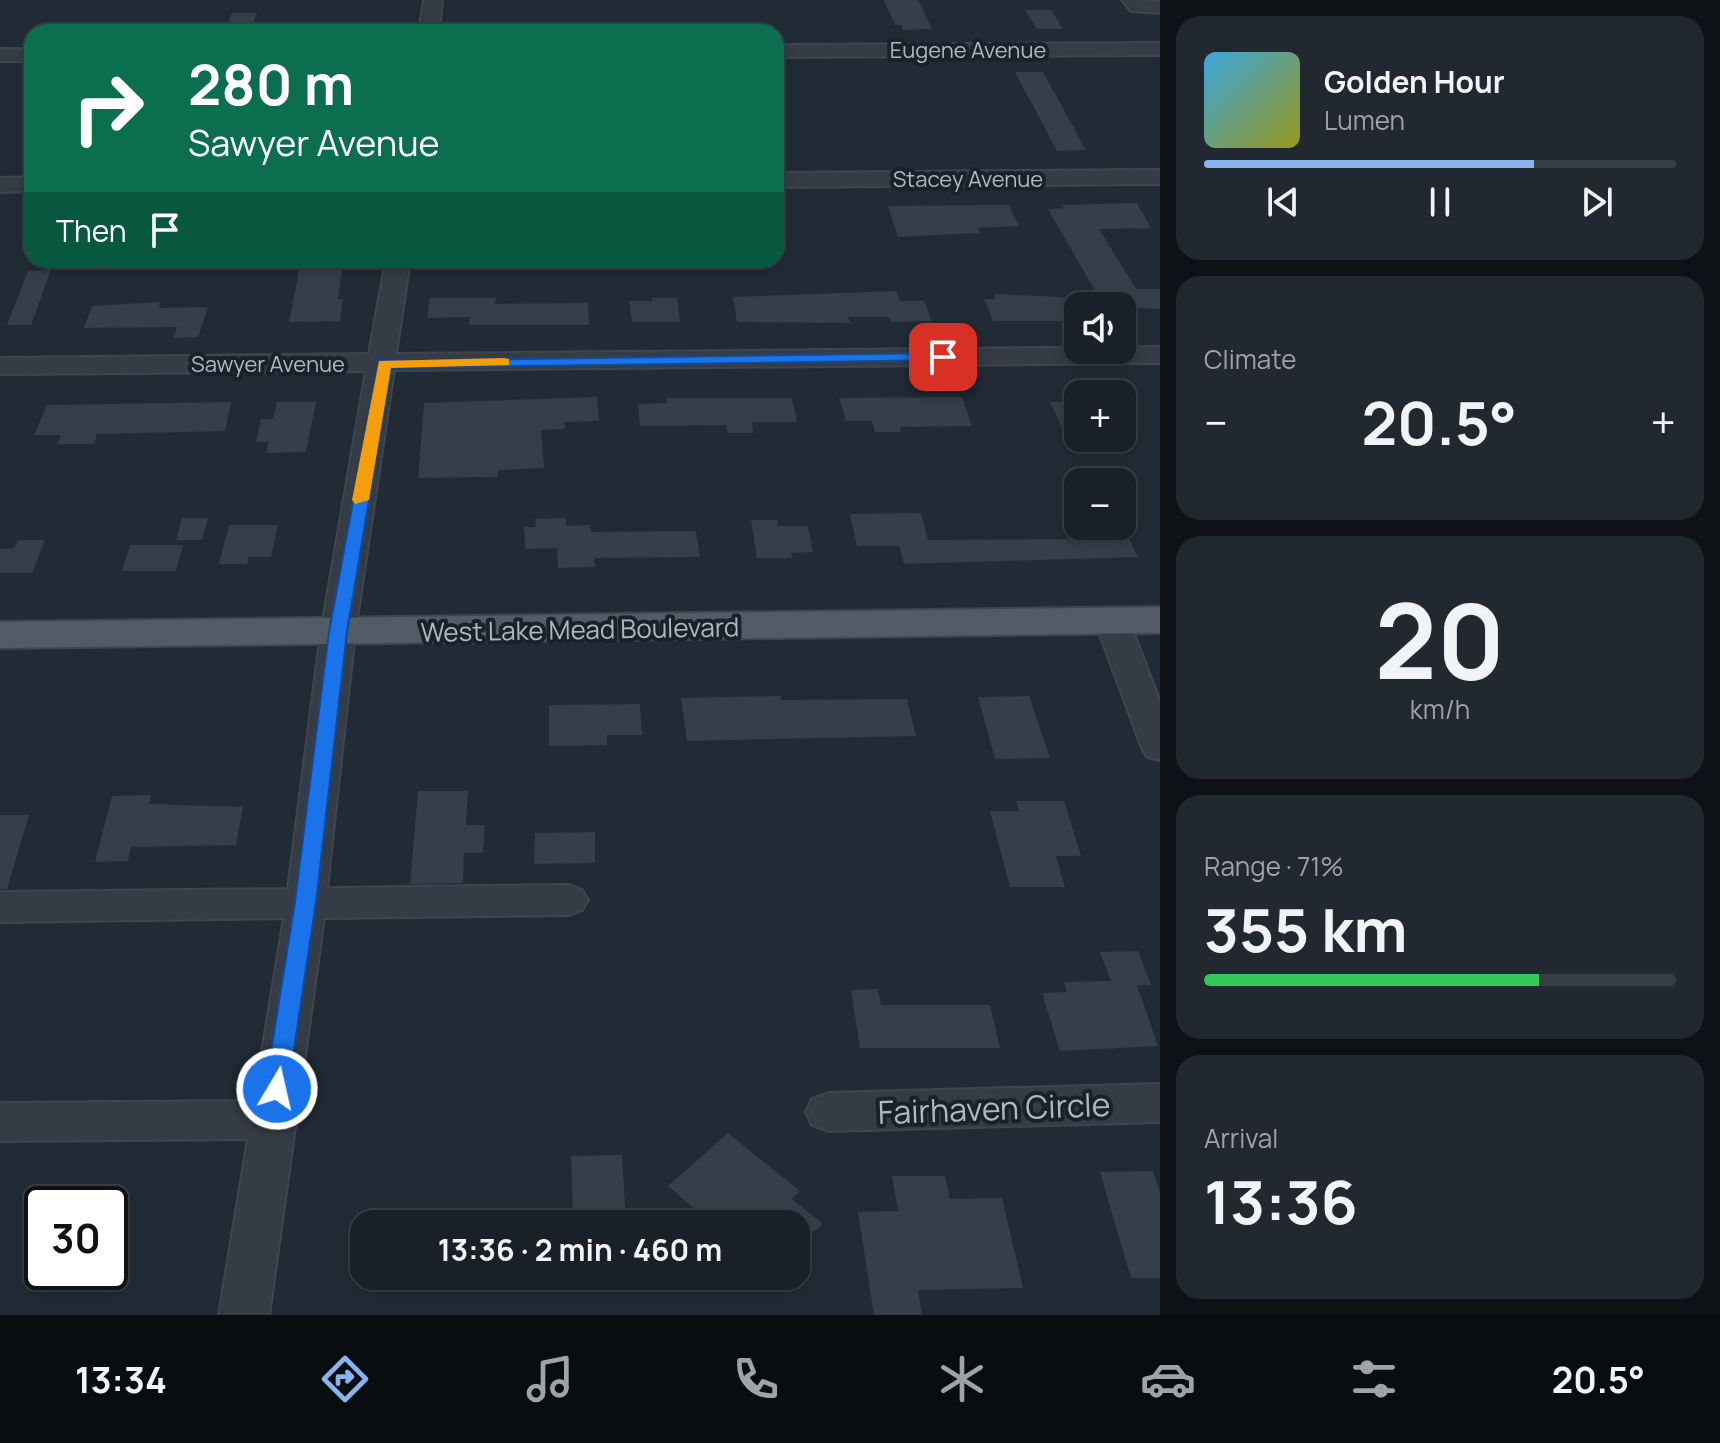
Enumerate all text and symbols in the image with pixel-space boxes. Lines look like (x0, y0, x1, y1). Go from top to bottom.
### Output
street label: Eugene Avenue (890, 35, 1047, 65)
text: 280 m (188, 45, 354, 122)
icon: right (56, 56, 160, 160)
text: Golden Hour (1324, 61, 1505, 102)
text: Lumen (1324, 102, 1405, 138)
text: Sawyer Avenue (188, 118, 440, 167)
street label: Stacey Avenue (893, 164, 1043, 194)
icon: previous (1261, 180, 1305, 224)
icon: pause (1418, 180, 1462, 224)
icon: next (1575, 180, 1619, 224)
icon: arrive (143, 208, 187, 252)
text: Then (56, 210, 127, 251)
map controls (1064, 292, 1136, 540)
button: sound (1064, 292, 1136, 364)
pin (909, 323, 977, 391)
icon: arrive (921, 335, 965, 379)
text: Climate (1204, 341, 1296, 377)
street label: Sawyer Avenue (191, 349, 345, 379)
button: + (1064, 380, 1136, 452)
text: 20.5° (1361, 381, 1517, 463)
text: − (1204, 392, 1228, 452)
text: + (1651, 392, 1676, 452)
button: − (1064, 468, 1136, 540)
text: 20 (1375, 568, 1505, 710)
street label: West Lake Mead Boulevard (420, 608, 740, 650)
text: km/h (1410, 691, 1470, 727)
text: Range · 71% (1204, 848, 1344, 884)
text: 355 km (1204, 888, 1407, 970)
position arrow (235, 1047, 319, 1131)
street label: Fairhaven Circle (877, 1082, 1111, 1134)
text: Arrival (1204, 1120, 1278, 1156)
text: 13:36 (1204, 1160, 1358, 1242)
speed limit sign: 30 (24, 1186, 128, 1290)
text: 13:36 · 2 min · 460 m (438, 1229, 722, 1270)
icon: directions (317, 1351, 373, 1407)
icon: music (522, 1351, 578, 1407)
icon: phone (728, 1351, 784, 1407)
icon: climate (934, 1351, 990, 1407)
icon: car (1140, 1351, 1196, 1407)
icon: filters (1346, 1351, 1402, 1407)
text: 13:34 (75, 1355, 167, 1404)
text: 20.5° (1552, 1355, 1645, 1404)

